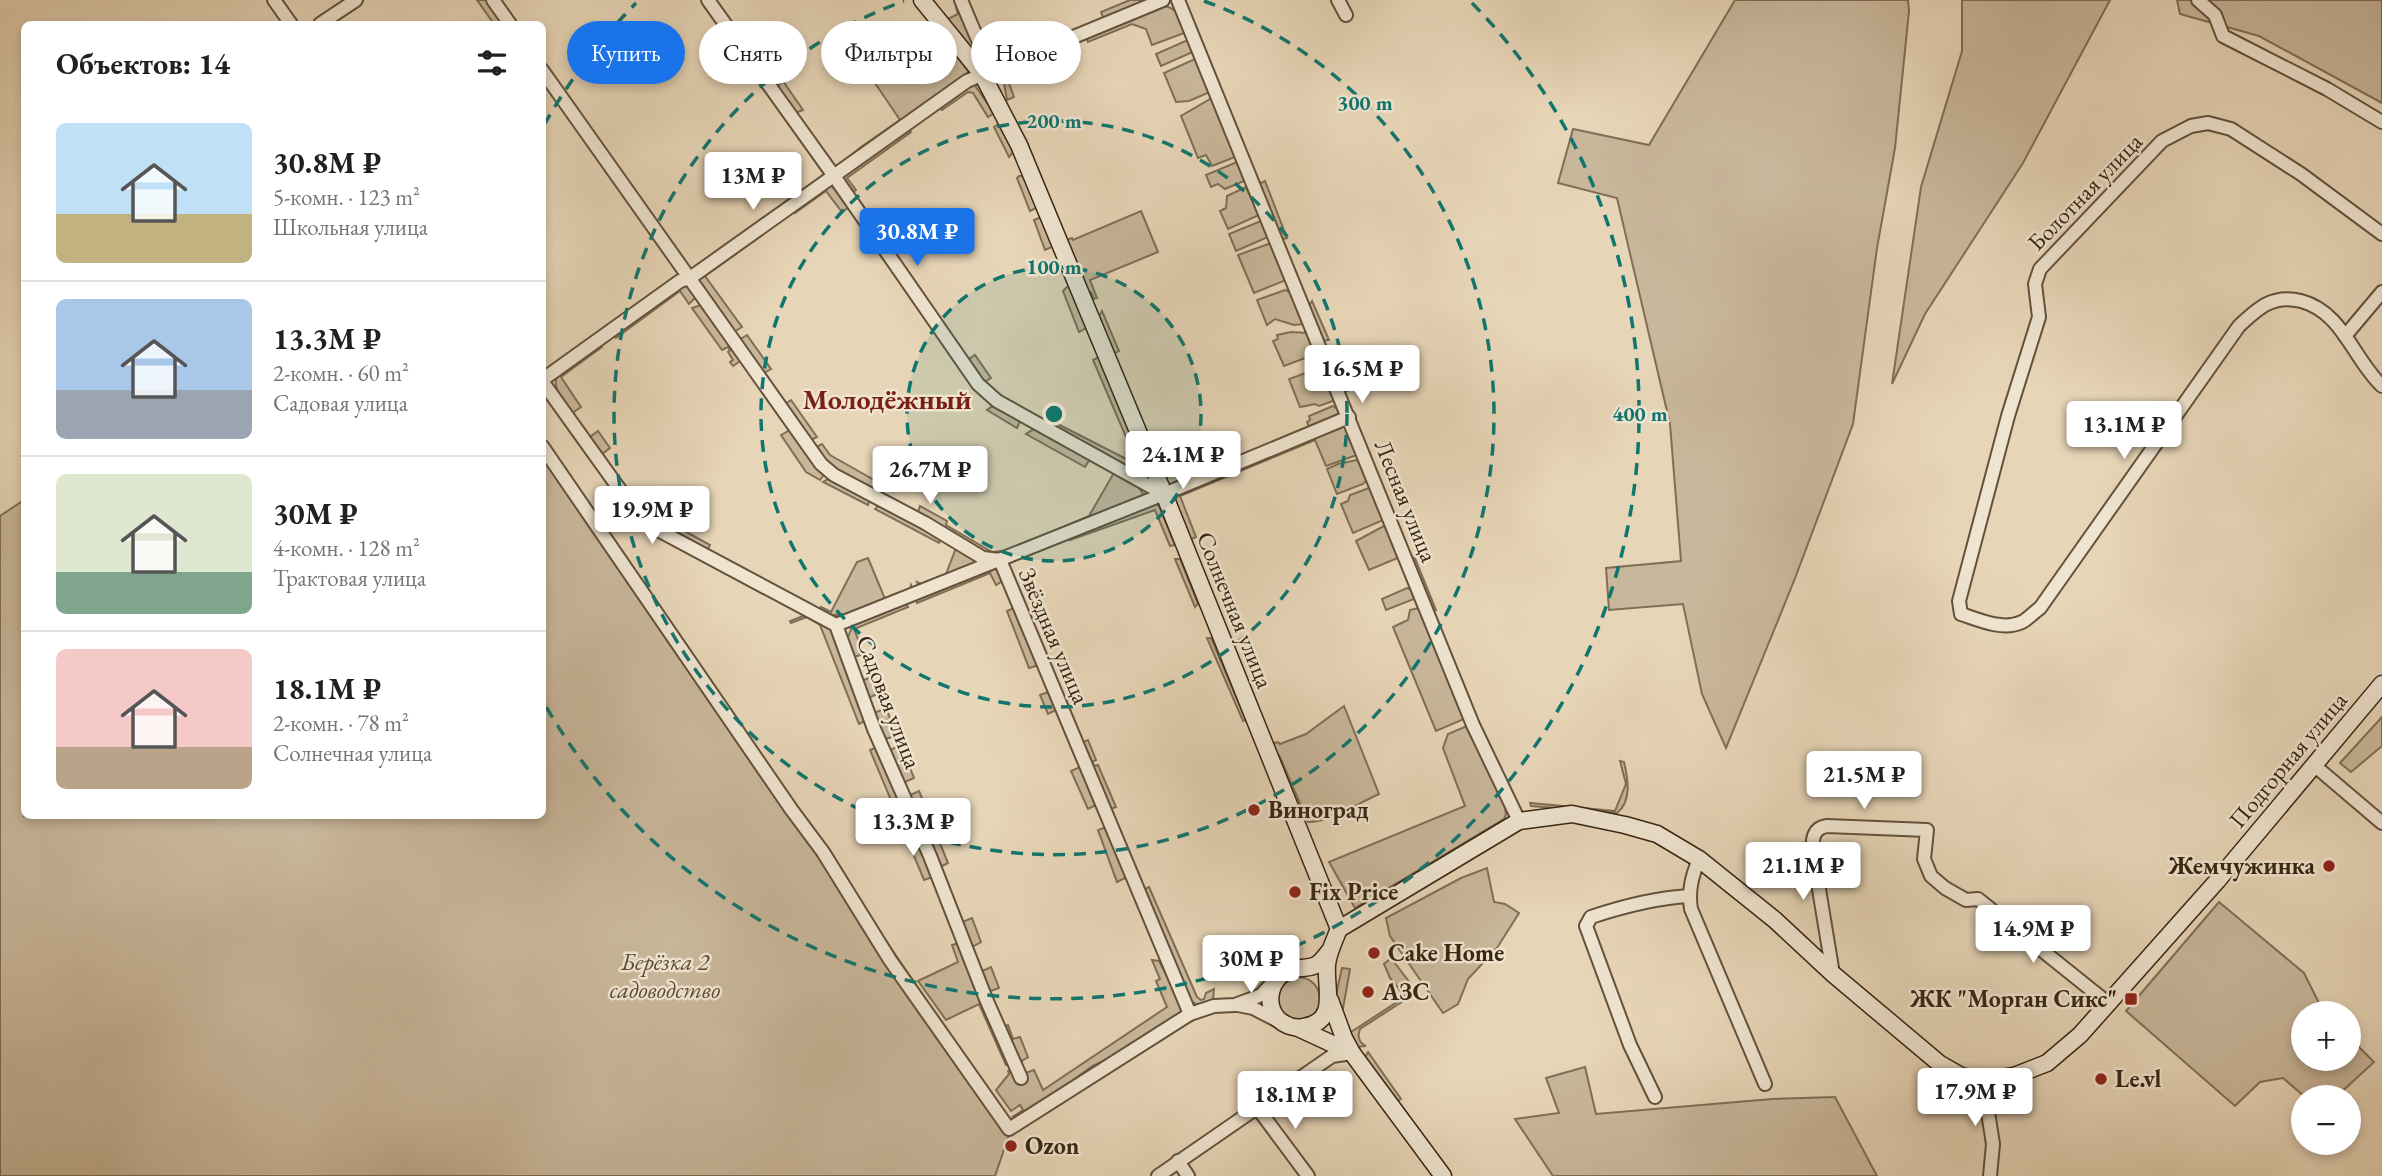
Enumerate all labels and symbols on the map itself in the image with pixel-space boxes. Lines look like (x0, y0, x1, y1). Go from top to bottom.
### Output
text: 300 m (1337, 89, 1393, 116)
text: 200 m (1026, 107, 1082, 134)
street label: Болотная улица (2021, 126, 2149, 257)
pin: 13M ₽ (704, 152, 802, 212)
pin: 30.8M ₽ (852, 208, 982, 268)
text: 100 m (1026, 253, 1082, 280)
pin: 16.5M ₽ (1297, 346, 1427, 405)
district label: Молодёжный (803, 381, 971, 417)
text: 400 m (1612, 400, 1668, 427)
centre of rings (1042, 402, 1066, 426)
pin: 13.1M ₽ (2059, 402, 2189, 461)
pin: 24.1M ₽ (1118, 432, 1248, 491)
street label: Лесная улица (1368, 435, 1445, 567)
pin: 26.7M ₽ (865, 447, 995, 506)
pin: 19.9M ₽ (587, 486, 717, 546)
street label: Солнечная улица (1190, 527, 1281, 693)
street label: Звёздная улица (1012, 563, 1097, 709)
street label: Садовая улица (850, 631, 929, 773)
street label: Подгорная улица (2222, 685, 2354, 834)
pin: 21.5M ₽ (1799, 752, 1929, 811)
place label: Виноград (1268, 794, 1369, 825)
pin: 13.3M ₽ (848, 798, 978, 858)
marker: Виноград (1246, 802, 1262, 818)
pin: 21.1M ₽ (1738, 842, 1868, 902)
place label: Жемчужинка (2168, 850, 2315, 882)
marker: Жемчужинка (2321, 858, 2337, 874)
place label: Fix Price (1309, 876, 1398, 907)
marker: Fix Price (1287, 884, 1303, 900)
pin: 14.9M ₽ (1968, 906, 2098, 965)
pin: 30M ₽ (1202, 936, 1300, 995)
place label: Cake Home (1388, 937, 1504, 968)
marker: Cake Home (1366, 945, 1382, 961)
park label: Берёзка 2 садоводство (610, 946, 720, 1005)
place label: АЗС (1381, 976, 1430, 1007)
place label: ЖК "Морган Сикс" (1909, 983, 2117, 1014)
marker: АЗС (1360, 984, 1376, 1000)
marker: ЖК "Морган Сикс" (2123, 991, 2139, 1007)
place label: Le.vl (2115, 1063, 2162, 1094)
pin: 17.9M ₽ (1910, 1068, 2040, 1128)
marker: Le.vl (2093, 1071, 2109, 1087)
pin: 18.1M ₽ (1230, 1072, 1360, 1131)
place label: Ozon (1025, 1130, 1080, 1161)
marker: Ozon (1003, 1138, 1019, 1154)

